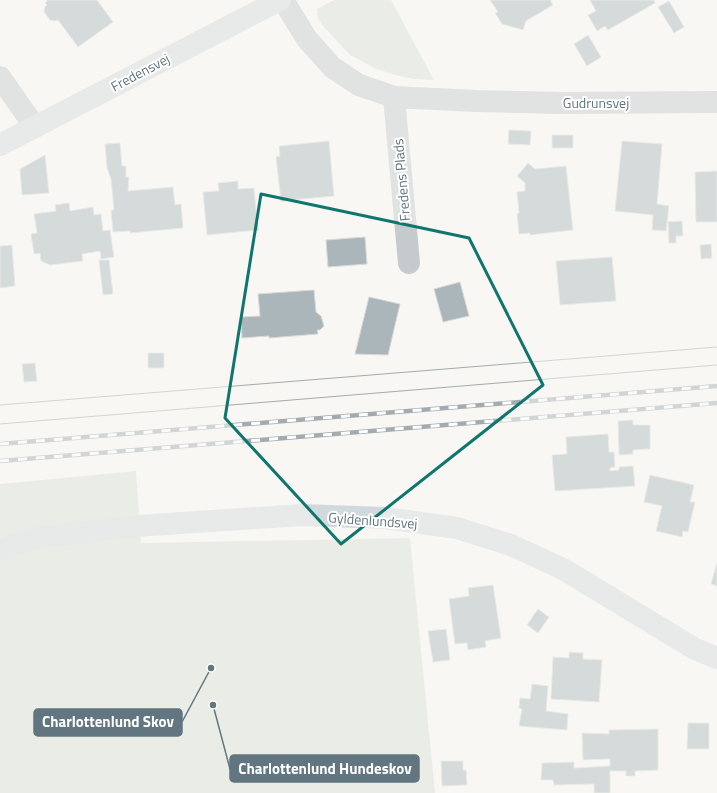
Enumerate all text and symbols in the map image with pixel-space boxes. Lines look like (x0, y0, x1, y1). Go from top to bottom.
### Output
street label: Fredensvej (107, 48, 173, 96)
street label: Gudrunsvej (563, 92, 629, 113)
street label: Fredens Plads (387, 138, 415, 222)
street label: Gyldenlundsvej (328, 506, 418, 534)
callout: Charlottenlund Skov (34, 709, 182, 736)
text: Charlottenlund Skov (42, 710, 174, 733)
callout: Charlottenlund Hundeskov (230, 755, 419, 782)
text: Charlottenlund Hundeskov (238, 757, 412, 780)

